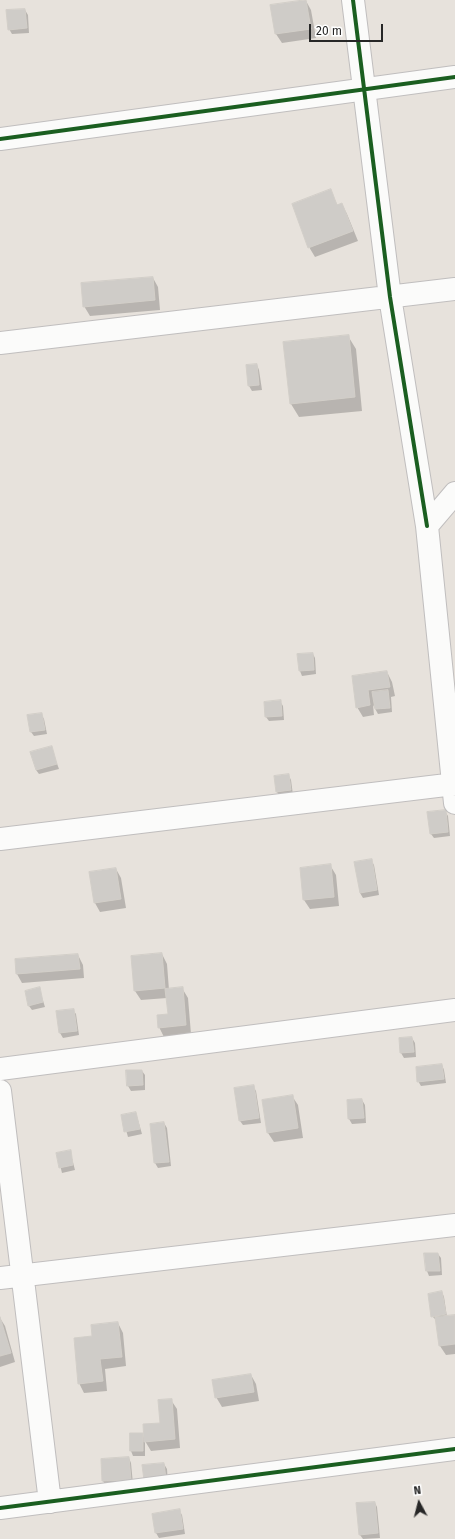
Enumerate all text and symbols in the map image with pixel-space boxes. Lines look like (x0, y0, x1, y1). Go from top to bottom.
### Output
scale bar (311, 16, 385, 42)
text: 20 m (316, 24, 342, 38)
north arrow (399, 1483, 439, 1523)
text: N (413, 1484, 422, 1497)

